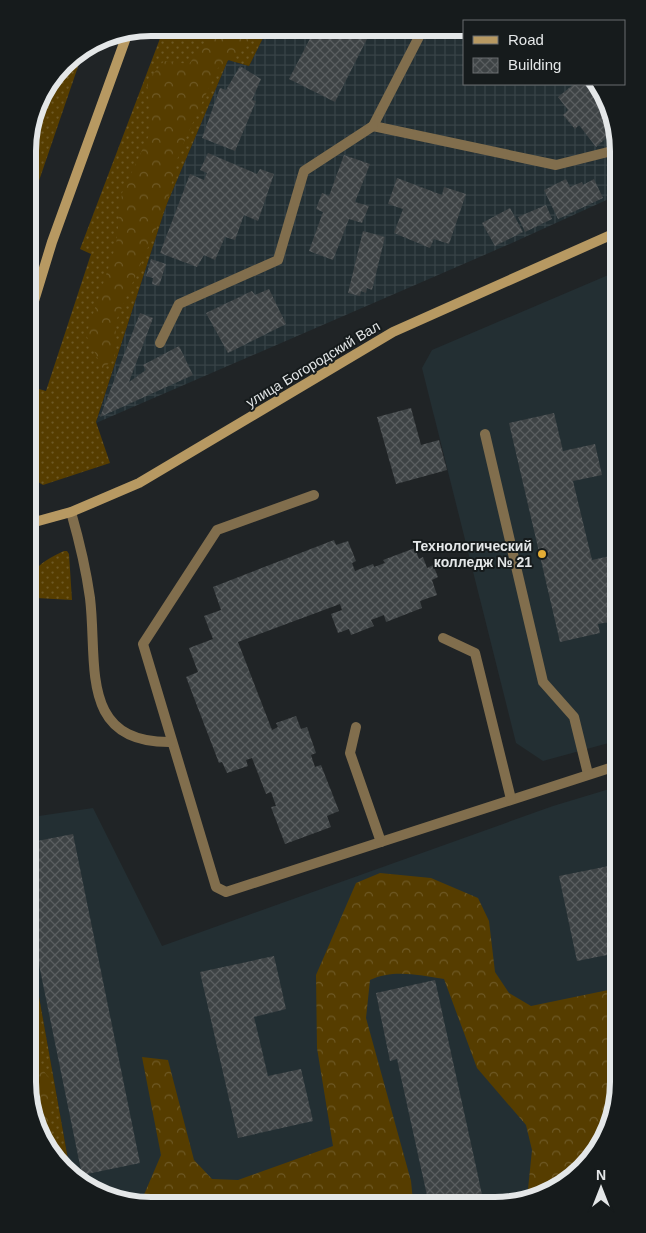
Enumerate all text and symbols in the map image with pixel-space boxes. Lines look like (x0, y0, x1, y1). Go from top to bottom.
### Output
legend (463, 20, 626, 85)
text: Road (508, 31, 544, 48)
text: Building (508, 56, 561, 73)
street label: улица Богородский Вал (243, 318, 383, 410)
place label: Технологический колледж № 21 (413, 538, 532, 570)
marker: Технологический колледж № 21 (536, 548, 548, 560)
north arrow (576, 1163, 626, 1213)
text: N (596, 1167, 606, 1183)

